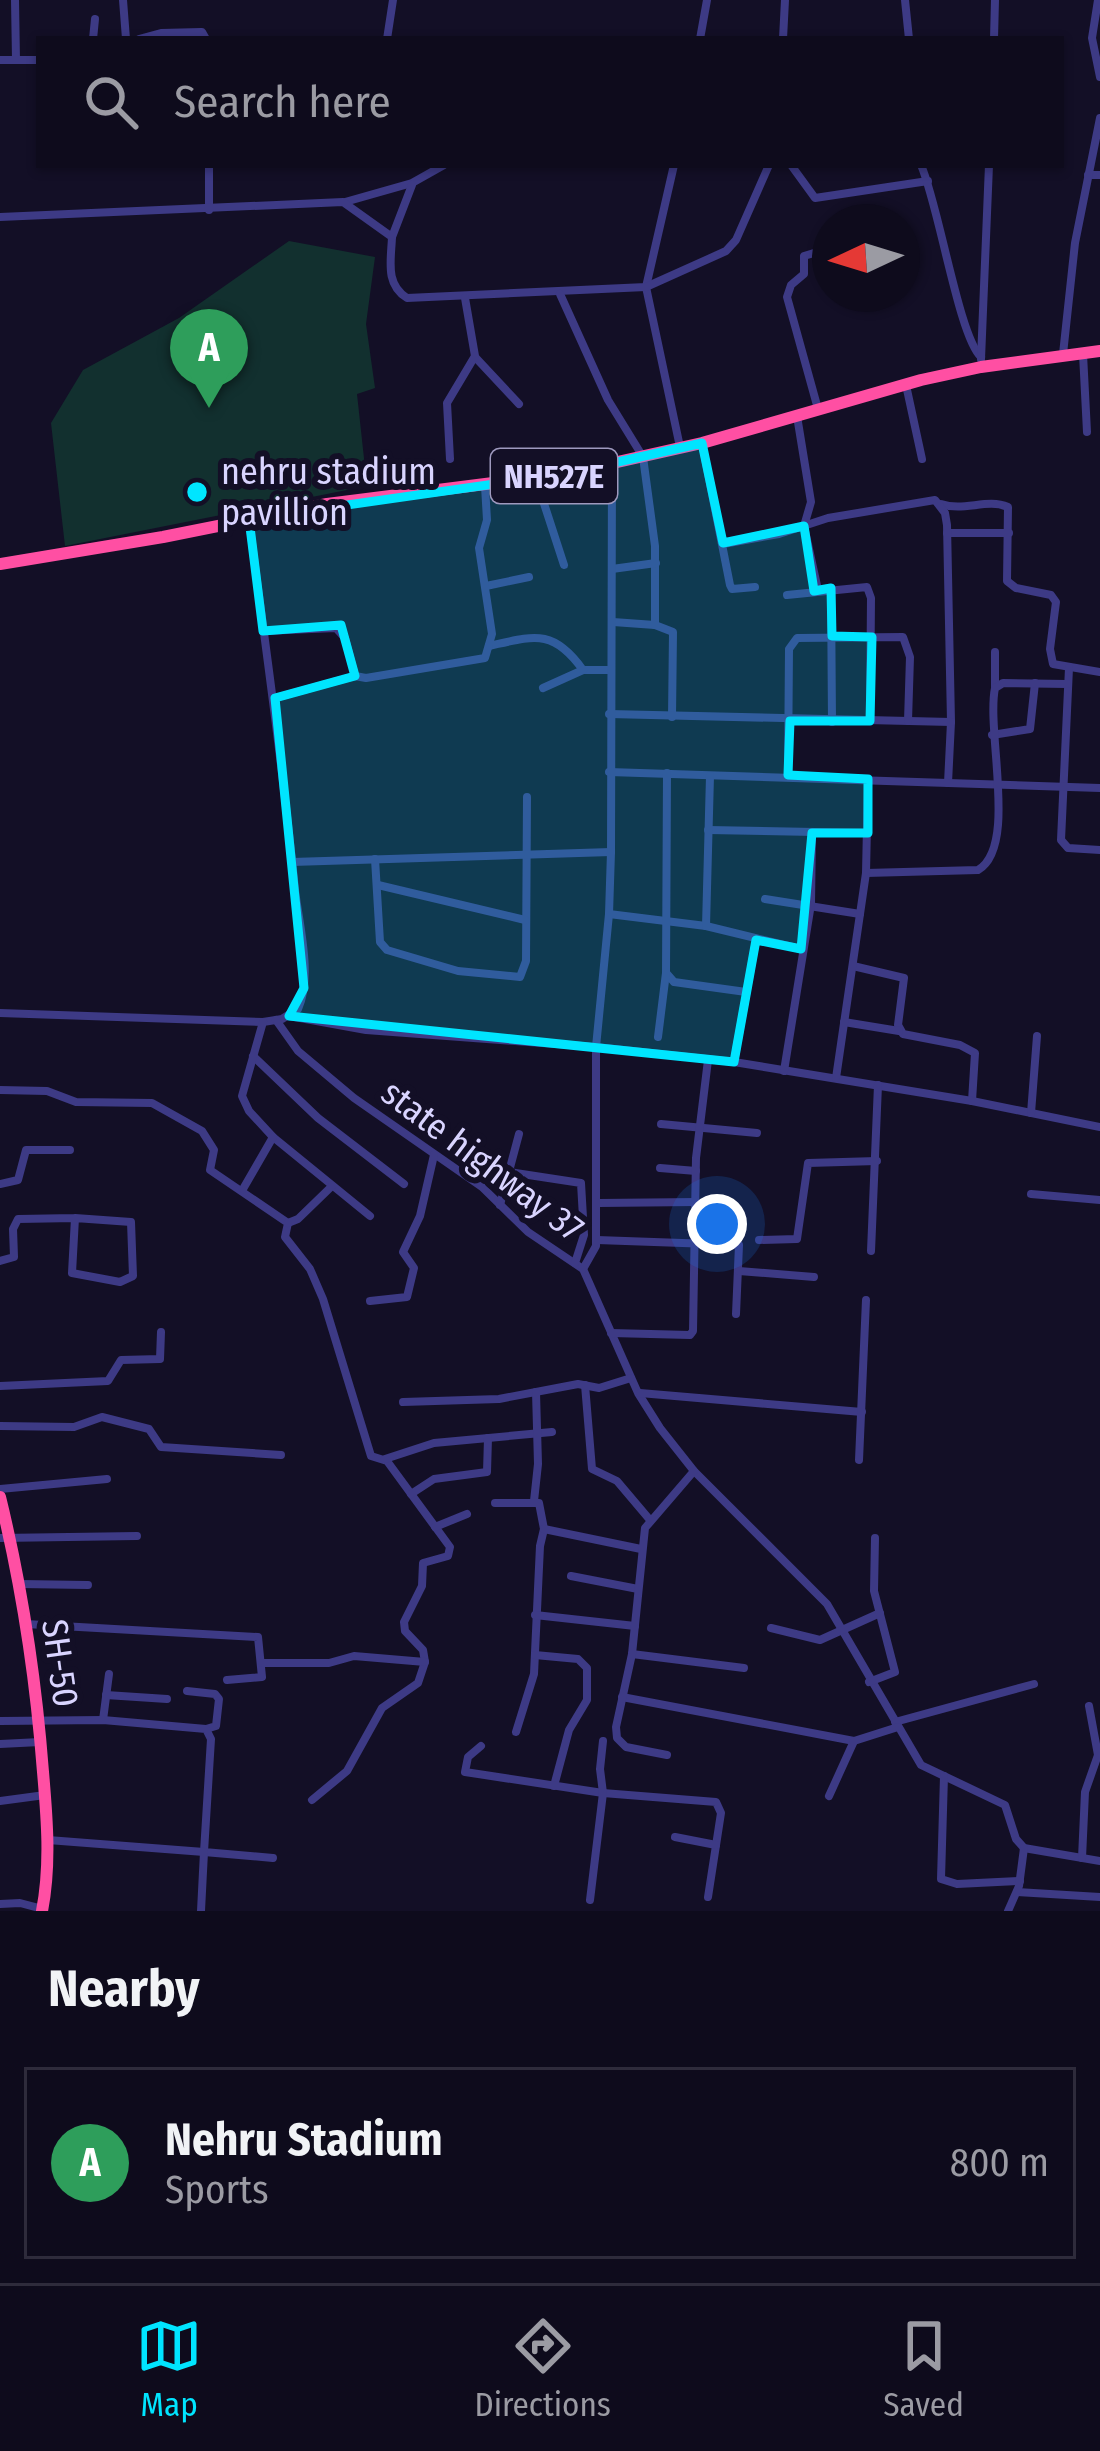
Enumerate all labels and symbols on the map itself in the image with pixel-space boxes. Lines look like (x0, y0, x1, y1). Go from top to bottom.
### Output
north arrow (812, 204, 920, 312)
pin: A (170, 309, 248, 408)
road number: NH527E (491, 449, 617, 503)
place label: nehru stadium pavillion (221, 450, 436, 535)
marker: nehru stadium pavillion (184, 479, 210, 505)
street label: state highway 37 (373, 1071, 592, 1251)
your location (687, 1194, 747, 1254)
street label: SH-50 (32, 1617, 88, 1710)

